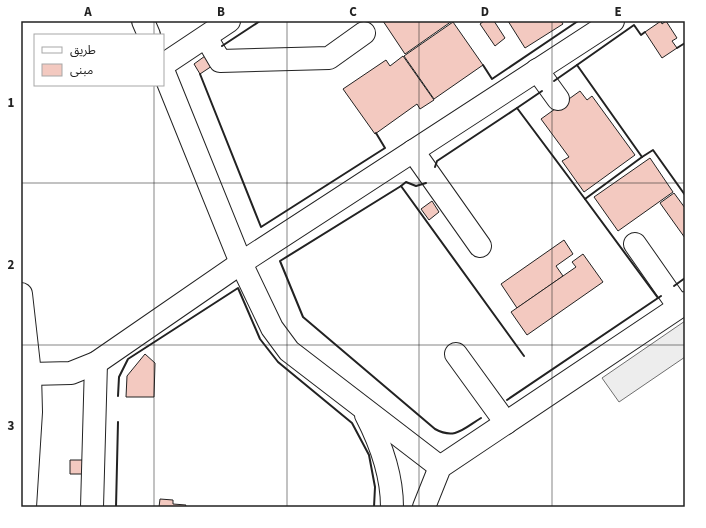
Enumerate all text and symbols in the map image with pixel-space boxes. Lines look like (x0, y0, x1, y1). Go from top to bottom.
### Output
text: A (83, 3, 92, 21)
text: B (217, 3, 225, 21)
text: C (349, 3, 357, 21)
text: D (481, 3, 489, 21)
text: E (614, 3, 622, 21)
legend (34, 34, 164, 86)
text: طريق (70, 42, 96, 59)
text: مبنى (70, 62, 93, 79)
text: 1 (8, 94, 15, 112)
text: 2 (8, 256, 15, 274)
text: 3 (8, 417, 15, 435)

